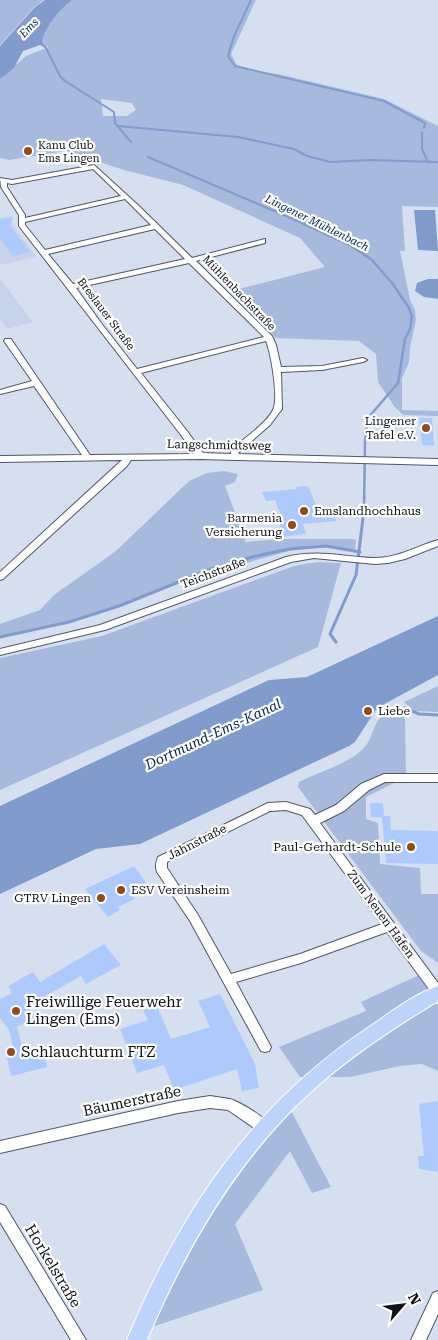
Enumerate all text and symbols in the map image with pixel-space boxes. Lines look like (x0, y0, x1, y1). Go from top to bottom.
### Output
water label: Ems (16, 16, 41, 41)
place label: Kanu Club Ems Lingen (38, 139, 100, 165)
marker: Kanu Club Ems Lingen (22, 145, 34, 157)
water label: Lingener Mühlenbach (262, 192, 371, 254)
street label: Mühlenbachstraße (200, 253, 278, 333)
street label: Breslauer Straße (75, 275, 137, 353)
place label: Lingener Tafel e.V. (365, 414, 416, 442)
marker: Lingener Tafel e.V. (420, 422, 432, 434)
street label: Langschmidtsweg (167, 437, 271, 453)
place label: Emslandhochhaus (314, 504, 421, 518)
marker: Emslandhochhaus (298, 505, 310, 517)
place label: Barmenia Versicherung (205, 511, 282, 539)
marker: Barmenia Versicherung (286, 519, 298, 531)
street label: Teichstraße (179, 554, 247, 592)
water label: Dortmund-Ems-Kanal (141, 695, 284, 773)
place label: Liebe (378, 704, 410, 718)
marker: Liebe (362, 705, 374, 717)
street label: Jahnstraße (165, 821, 229, 863)
place label: Paul-Gerhardt-Schule (273, 840, 401, 854)
marker: Paul-Gerhardt-Schule (405, 841, 417, 853)
street label: Zum Neuen Hafen (344, 867, 418, 961)
place label: ESV Vereinsheim (131, 883, 230, 897)
marker: ESV Vereinsheim (115, 884, 127, 896)
place label: GTRV Lingen (14, 891, 91, 905)
marker: GTRV Lingen (95, 892, 107, 904)
place label: Freiwillige Feuerwehr Lingen (Ems) (26, 993, 182, 1028)
marker: Freiwillige Feuerwehr Lingen (Ems) (10, 1005, 22, 1017)
place label: Schlauchturm FTZ (21, 1043, 156, 1061)
marker: Schlauchturm FTZ (5, 1046, 17, 1058)
street label: Bäumerstraße (81, 1082, 183, 1120)
street label: Horkelstraße (21, 1221, 85, 1311)
north arrow (378, 1280, 428, 1330)
text: N (405, 1290, 424, 1308)

